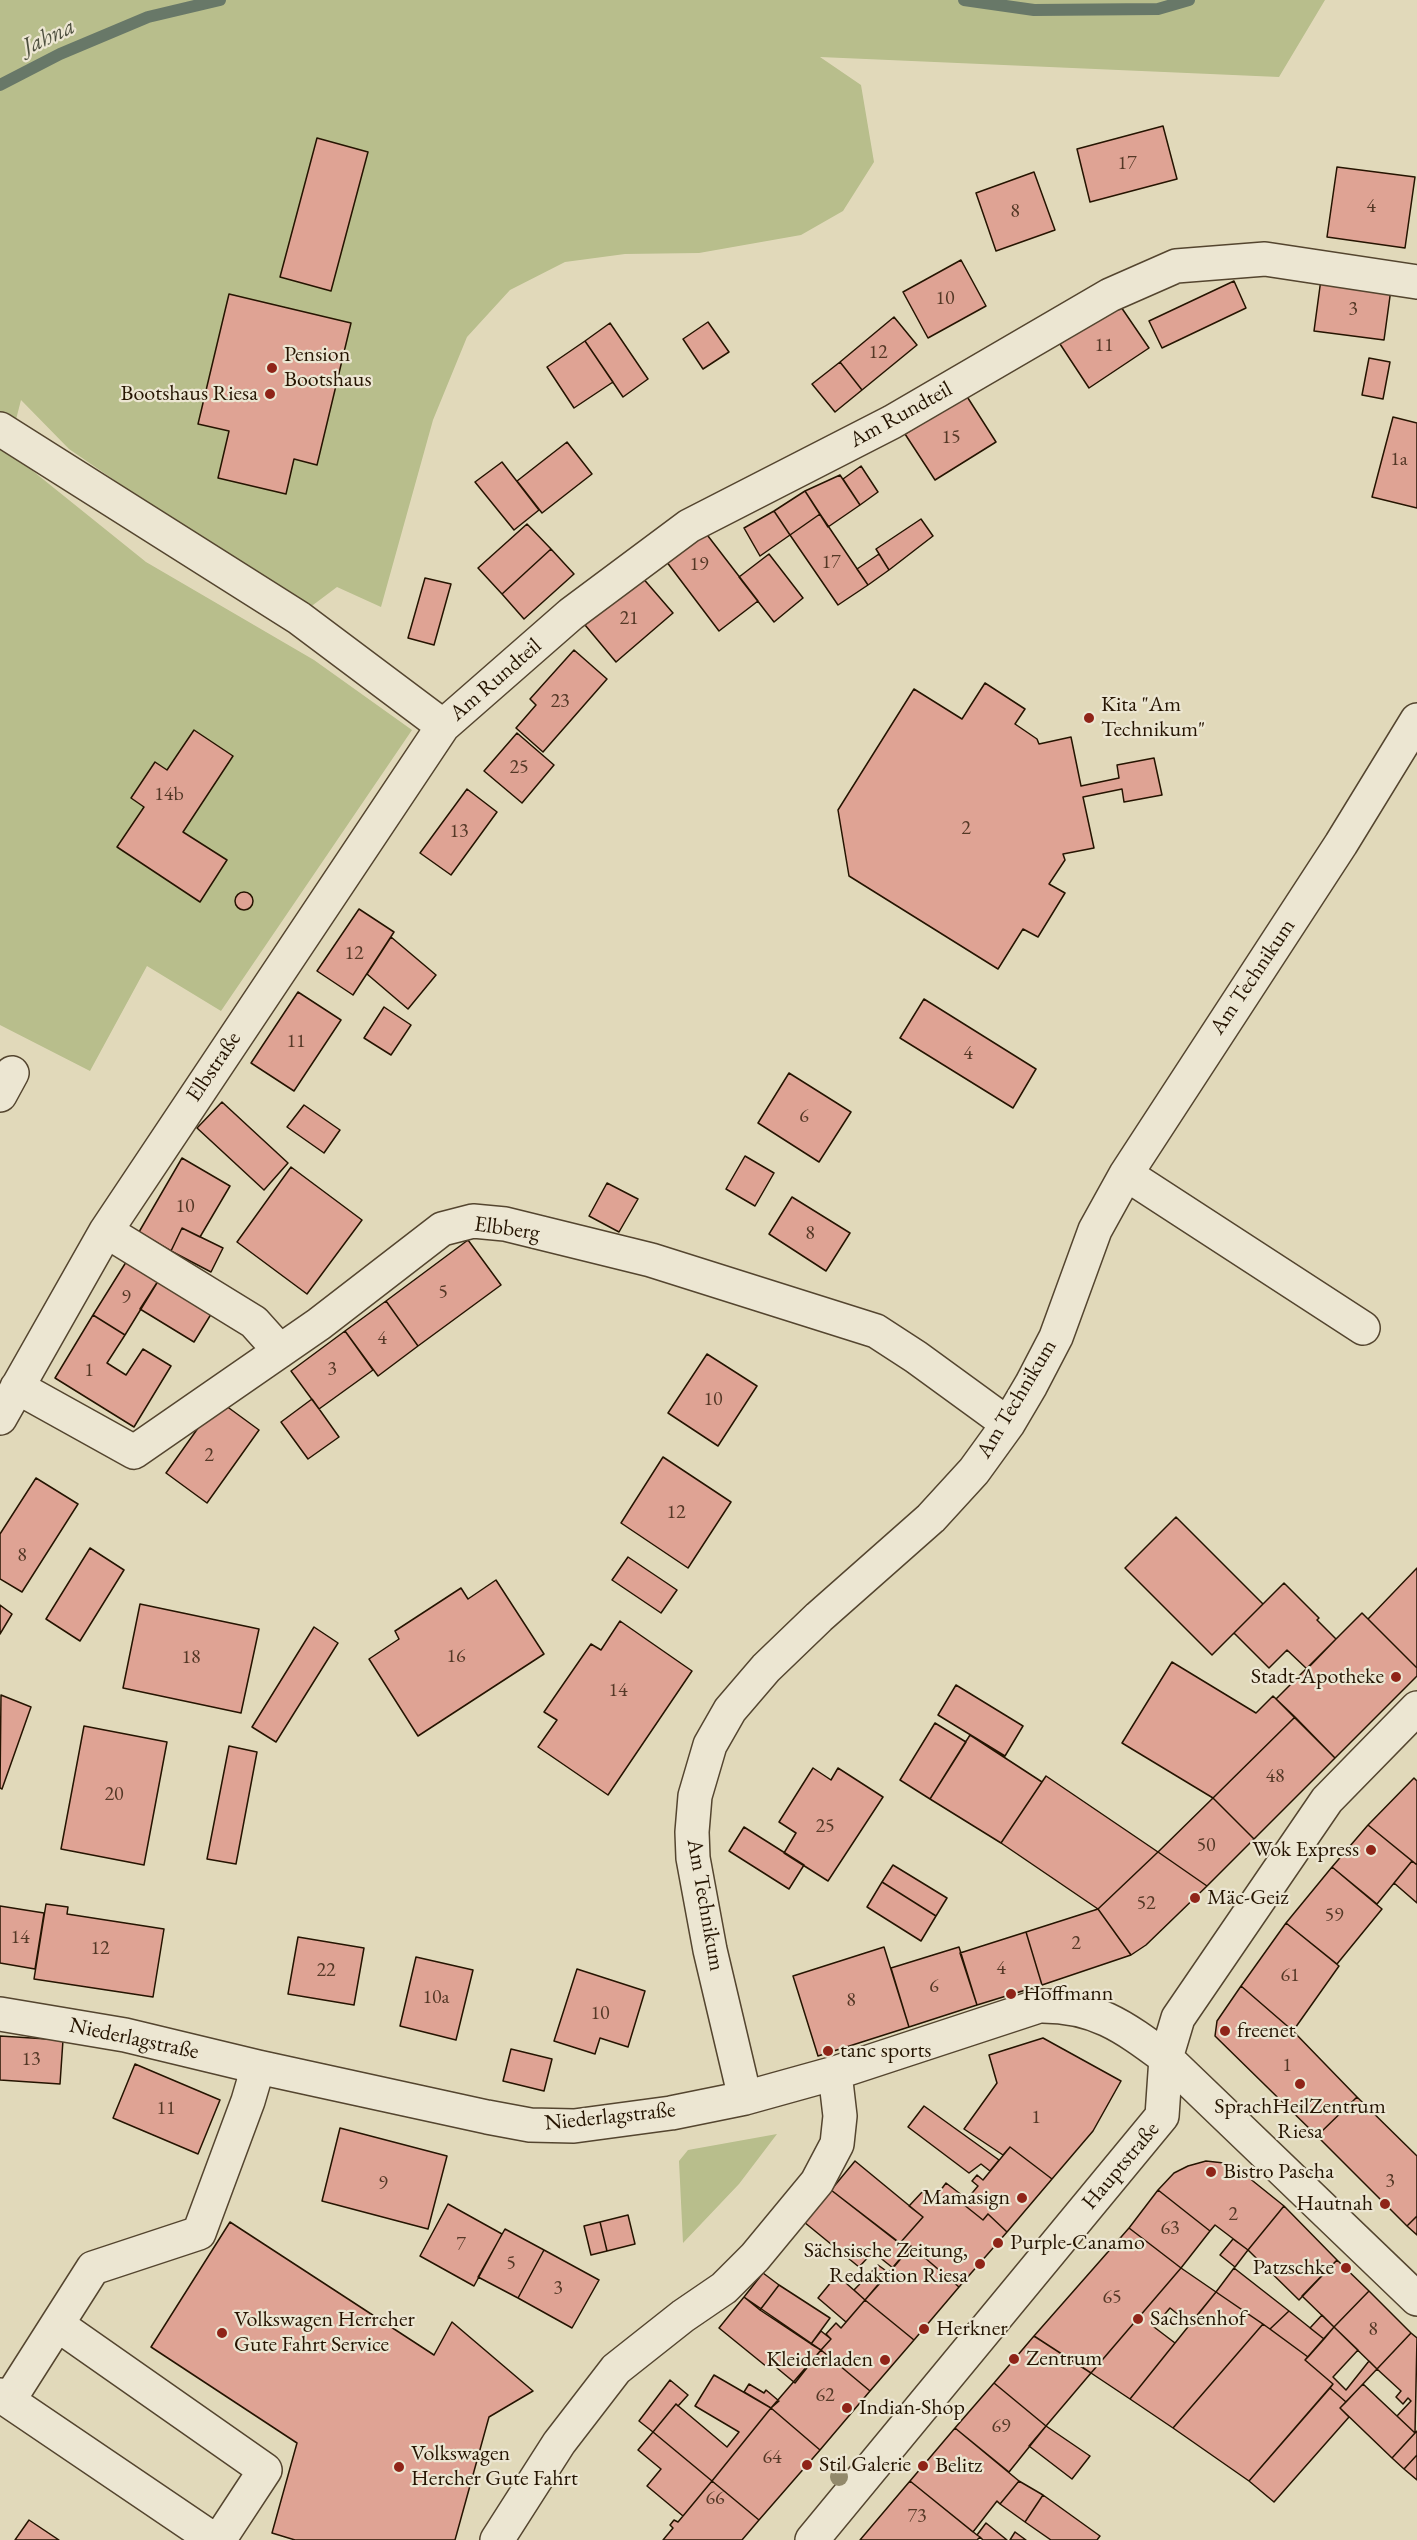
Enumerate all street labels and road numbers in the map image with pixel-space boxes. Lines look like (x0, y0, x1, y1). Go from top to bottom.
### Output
street label: Am Rundteil (845, 376, 957, 454)
street label: Am Rundteil (445, 633, 547, 727)
street label: Am Technikum (1205, 914, 1301, 1040)
street label: Elbstraße (181, 1027, 247, 1107)
street label: Elbberg (473, 1211, 541, 1247)
street label: Am Technikum (971, 1335, 1063, 1463)
street label: Am Technikum (680, 1837, 730, 1973)
street label: Niederlagstraße (67, 2012, 201, 2066)
street label: Niederlagstraße (543, 2097, 677, 2137)
street label: Hauptstraße (1077, 2117, 1165, 2215)

